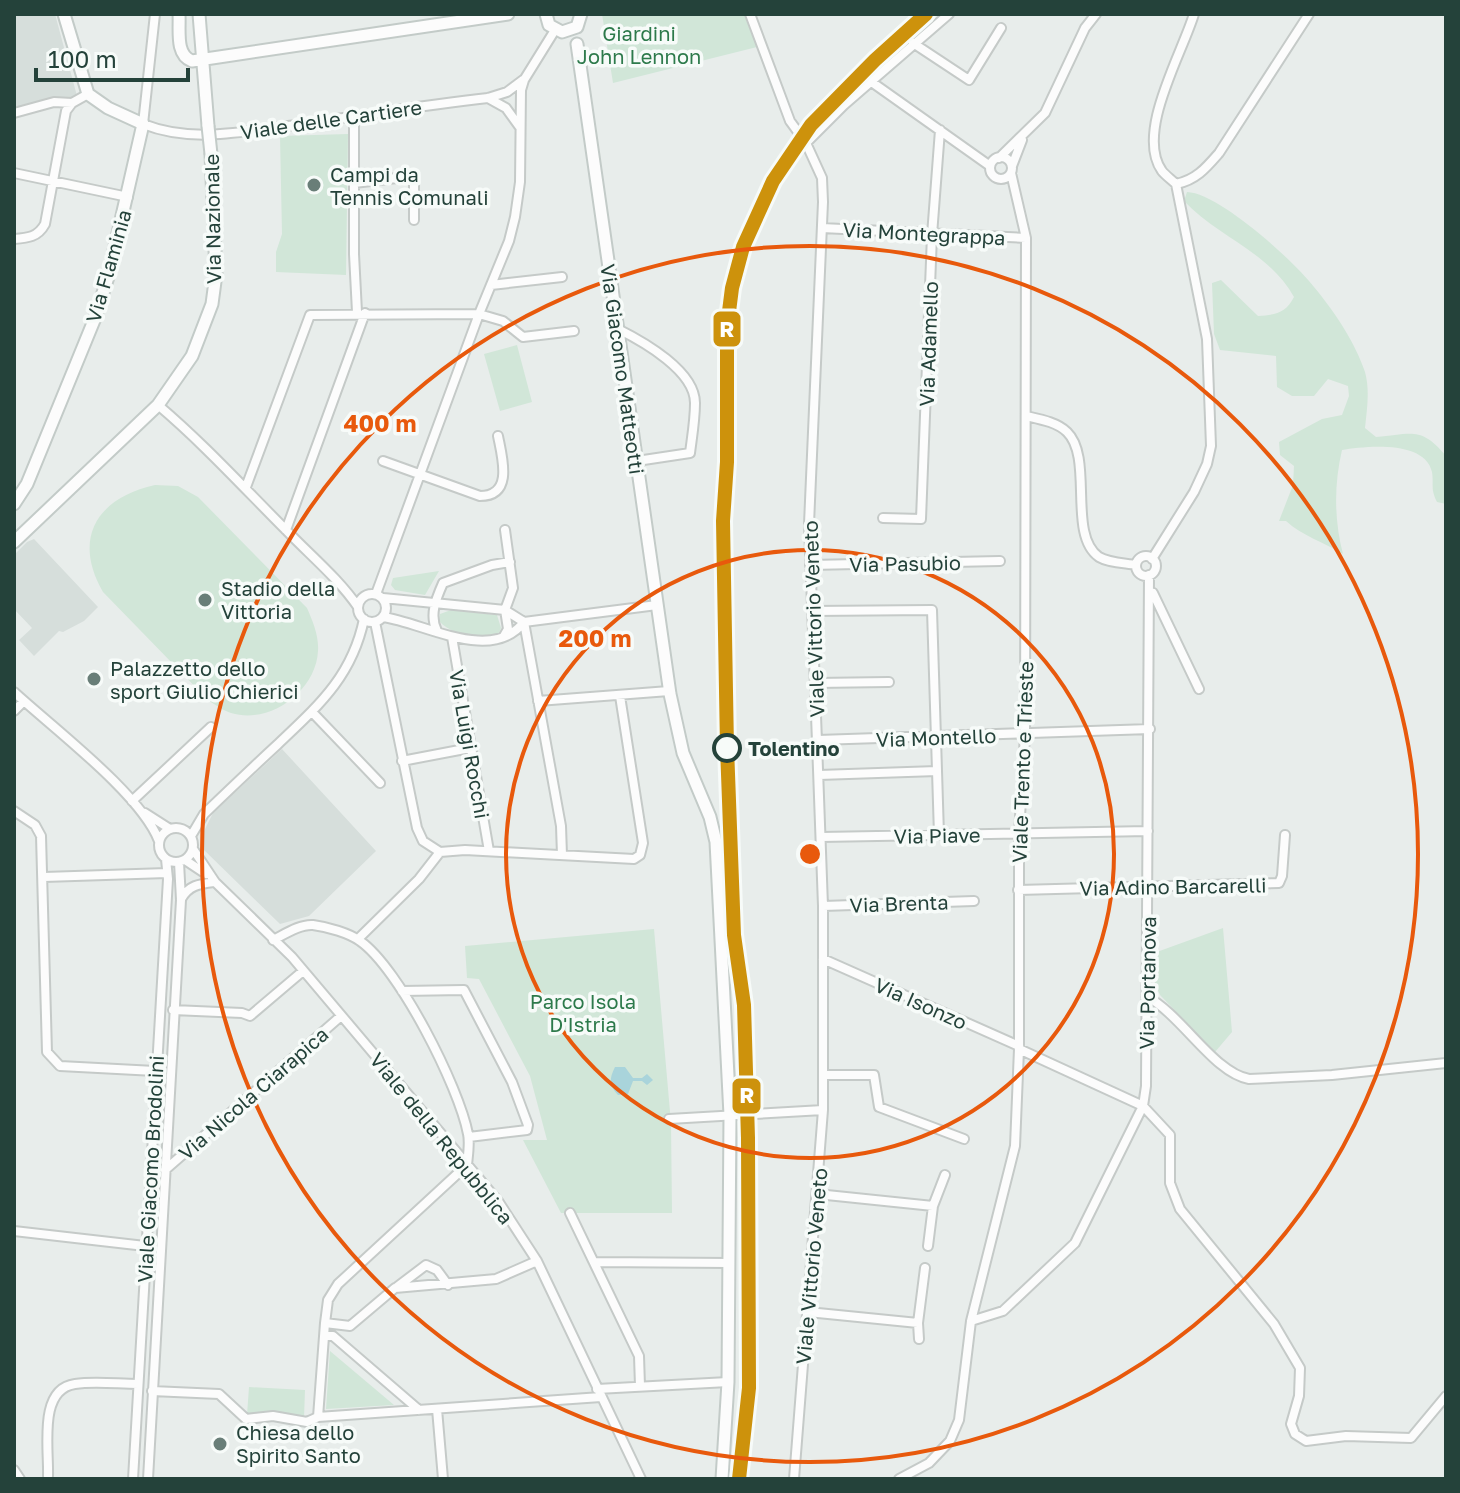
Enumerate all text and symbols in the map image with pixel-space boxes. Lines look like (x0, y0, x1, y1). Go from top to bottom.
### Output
park label: Giardini John Lennon (577, 21, 701, 68)
scale bar (36, 32, 188, 82)
text: 100 m (48, 44, 117, 73)
street label: Viale delle Cartiere (239, 94, 423, 144)
street label: Via Nazionale (199, 154, 225, 284)
place label: Campi da Tennis Comunali (330, 162, 489, 209)
marker: Campi da Tennis Comunali (305, 176, 323, 194)
street label: Via Flaminia (80, 207, 136, 325)
street label: Via Montegrappa (842, 217, 1006, 249)
street label: Via Giacomo Matteotti (596, 262, 650, 476)
street label: Via Adamello (914, 281, 942, 407)
line badge: R (712, 310, 742, 348)
text: R (719, 315, 735, 342)
text: 400 m (343, 408, 417, 437)
street label: Viale Vittorio Veneto (798, 520, 828, 718)
street label: Via Pasubio (849, 550, 961, 576)
place label: Stadio della Vittoria (221, 576, 335, 623)
marker: Stadio della Vittoria (196, 591, 214, 609)
text: 200 m (559, 623, 631, 652)
place label: Palazzetto dello sport Giulio Chierici (110, 656, 299, 703)
street label: Viale Trento e Trieste (1006, 661, 1038, 863)
street label: Via Luigi Rocchi (445, 668, 495, 820)
marker: Palazzetto dello sport Giulio Chierici (85, 670, 103, 688)
street label: Via Montello (875, 723, 997, 751)
marker: Tolentino (713, 734, 741, 762)
place label: Tolentino (748, 736, 839, 760)
street label: Via Piave (893, 822, 981, 848)
centre of rings (796, 840, 824, 868)
street label: Via Adino Barcarelli (1079, 872, 1267, 900)
street label: Via Brenta (849, 889, 949, 917)
street label: Via Portanova (1134, 916, 1160, 1050)
street label: Via Isonzo (871, 972, 971, 1034)
park label: Parco Isola D'Istria (530, 989, 636, 1036)
street label: Via Nicola Ciarapica (173, 1022, 333, 1164)
street label: Viale della Repubblica (365, 1047, 519, 1229)
street label: Viale Giacomo Brodolini (132, 1055, 168, 1283)
line badge: R (731, 1077, 762, 1115)
text: R (739, 1081, 755, 1108)
street label: Viale Vittorio Veneto (790, 1167, 832, 1365)
place label: Chiesa dello Spirito Santo (236, 1420, 361, 1467)
marker: Chiesa dello Spirito Santo (211, 1435, 229, 1453)

